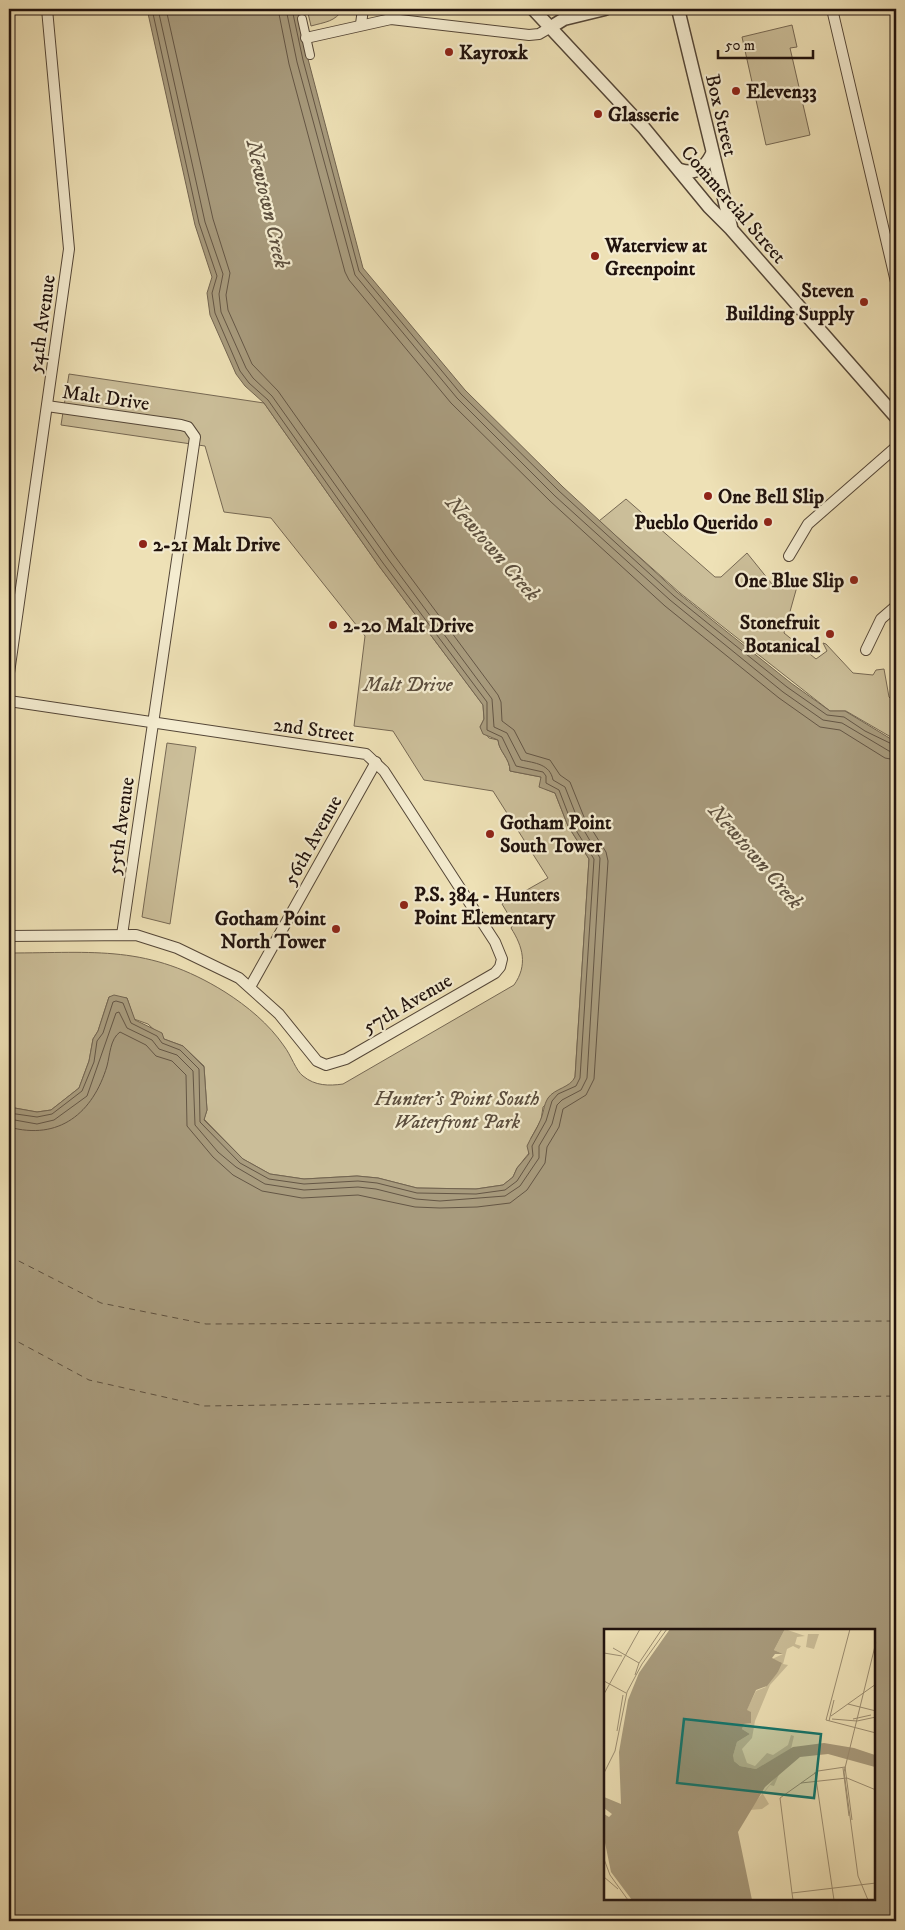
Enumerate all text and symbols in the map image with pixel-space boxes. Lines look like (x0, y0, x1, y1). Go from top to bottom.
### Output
scale bar (718, 28, 812, 60)
text: 50 m (725, 36, 755, 55)
place label: Kayroxk (459, 41, 529, 66)
marker: Kayroxk (443, 46, 455, 58)
street label: Box Street (699, 72, 742, 159)
place label: Eleven33 (746, 80, 817, 105)
marker: Eleven33 (730, 85, 742, 97)
place label: Glasserie (608, 103, 680, 128)
marker: Glasserie (592, 108, 604, 120)
water label: Newtown Creek (239, 136, 294, 271)
street label: Commercial Street (675, 141, 791, 269)
place label: Waterview at Greenpoint (604, 234, 708, 282)
marker: Waterview at Greenpoint (589, 250, 601, 262)
street label: 54th Avenue (23, 273, 62, 375)
place label: Steven Building Supply (726, 279, 855, 327)
marker: Steven Building Supply (858, 296, 870, 308)
street label: Malt Drive (61, 380, 151, 417)
place label: One Bell Slip (718, 485, 824, 510)
water label: Newtown Creek (439, 490, 545, 607)
marker: One Bell Slip (702, 490, 714, 502)
place label: Pueblo Querido (634, 511, 758, 536)
marker: Pueblo Querido (762, 516, 774, 528)
place label: 2-21 Malt Drive (153, 533, 281, 558)
marker: 2-21 Malt Drive (137, 538, 149, 550)
place label: One Blue Slip (734, 569, 844, 594)
marker: One Blue Slip (848, 574, 860, 586)
place label: Stonefruit Botanical (740, 611, 821, 659)
place label: 2-20 Malt Drive (343, 614, 474, 639)
marker: 2-20 Malt Drive (327, 619, 339, 631)
marker: Stonefruit Botanical (824, 628, 836, 640)
park label: Malt Drive (361, 673, 454, 698)
street label: 2nd Street (272, 712, 356, 749)
street label: 55th Avenue (102, 776, 141, 877)
street label: 56th Avenue (278, 791, 348, 890)
water label: Newtown Creek (702, 798, 808, 915)
place label: Gotham Point South Tower (500, 811, 612, 859)
marker: Gotham Point South Tower (484, 828, 496, 840)
place label: P.S. 384 - Hunters Point Elementary (414, 883, 560, 931)
marker: P.S. 384 - Hunters Point Elementary (398, 899, 410, 911)
place label: Gotham Point North Tower (215, 907, 327, 955)
marker: Gotham Point North Tower (330, 923, 342, 935)
street label: 57th Avenue (358, 969, 457, 1040)
park label: Hunter’s Point South Waterfront Park (374, 1087, 539, 1135)
inset map (604, 1629, 875, 1900)

